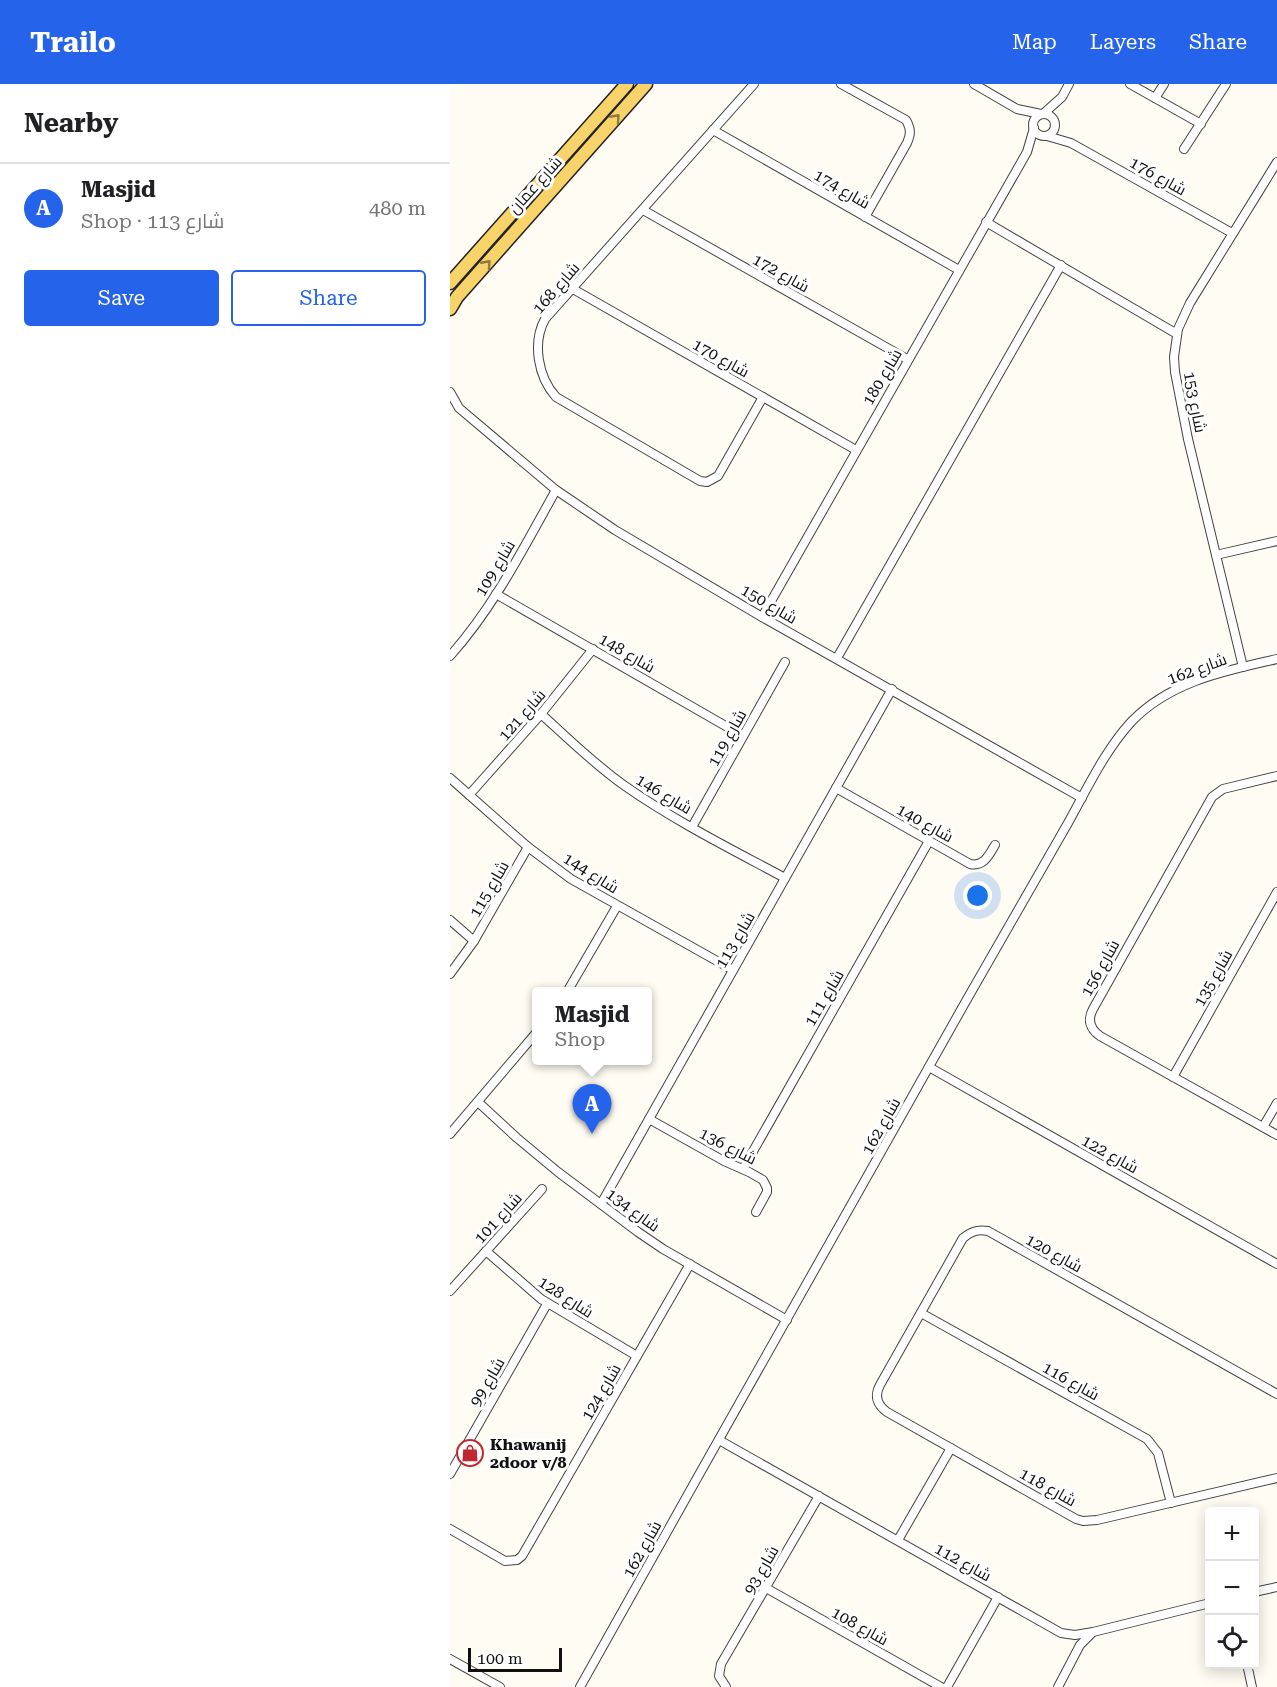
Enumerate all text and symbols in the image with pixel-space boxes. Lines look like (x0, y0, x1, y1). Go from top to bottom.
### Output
text: Trailo (30, 26, 116, 59)
text: Map (1012, 30, 1057, 54)
text: Layers (1090, 30, 1156, 54)
text: Share (1189, 30, 1247, 54)
text: Nearby (24, 108, 118, 138)
one-way arrow (609, 114, 620, 125)
street label: شارع عمان (504, 152, 567, 219)
street label: شارع 176 (1125, 153, 1190, 201)
street label: شارع 174 (809, 165, 874, 214)
text: Masjid (81, 177, 156, 202)
text: A (36, 196, 51, 220)
text: 480 m (369, 196, 426, 220)
text: Shop · شارع 113 (81, 209, 224, 233)
street label: شارع 172 (748, 250, 813, 298)
street label: شارع 168 (529, 258, 585, 319)
one-way arrow (479, 260, 490, 271)
button: Save (24, 270, 219, 326)
button: Share (231, 270, 426, 326)
street label: شارع 170 (688, 335, 753, 383)
street label: شارع 180 (858, 345, 907, 410)
street label: شارع 153 (1178, 370, 1210, 435)
street label: شارع 109 (471, 537, 521, 600)
street label: شارع 150 (736, 580, 801, 629)
street label: شارع 148 (594, 629, 659, 678)
street label: شارع 162 (1165, 649, 1230, 690)
street label: شارع 121 (495, 685, 551, 746)
street label: شارع 119 (704, 706, 752, 771)
street label: شارع 146 (632, 770, 695, 820)
street label: شارع 140 (892, 800, 957, 848)
street label: شارع 144 (559, 849, 622, 899)
street label: شارع 115 (465, 857, 514, 922)
your location (963, 881, 992, 910)
street label: شارع 113 (711, 908, 760, 973)
street label: شارع 156 (1077, 936, 1125, 1001)
street label: شارع 135 (1190, 946, 1238, 1011)
street label: شارع 111 (800, 966, 849, 1031)
popup (532, 987, 652, 1065)
text: Masjid (555, 1002, 629, 1027)
text: Shop (555, 1027, 605, 1051)
pin: A (572, 1084, 612, 1134)
street label: شارع 162 (858, 1094, 906, 1159)
street label: شارع 136 (695, 1123, 760, 1170)
street label: شارع 122 (1077, 1131, 1142, 1179)
street label: شارع 134 (601, 1184, 664, 1238)
street label: شارع 101 (470, 1189, 527, 1249)
street label: شارع 120 (1021, 1230, 1086, 1278)
street label: شارع 128 (534, 1272, 597, 1324)
street label: شارع 99 (466, 1354, 510, 1411)
street label: شارع 116 (1038, 1358, 1103, 1406)
street label: شارع 124 (577, 1360, 626, 1425)
place label: Khawanij 2door v/8 (490, 1435, 567, 1472)
shop icon: Khawanij 2door v/8 (455, 1438, 485, 1468)
street label: شارع 118 (1015, 1464, 1080, 1512)
map controls (1205, 1507, 1259, 1669)
button: + (1205, 1507, 1259, 1561)
street label: شارع 162 (619, 1517, 667, 1582)
street label: شارع 112 (930, 1539, 995, 1587)
street label: شارع 93 (740, 1542, 784, 1599)
button: − (1205, 1561, 1259, 1615)
street label: شارع 108 (827, 1603, 892, 1651)
button: locate (1205, 1615, 1259, 1669)
scale bar (468, 1645, 562, 1672)
text: 100 m (477, 1649, 523, 1668)

